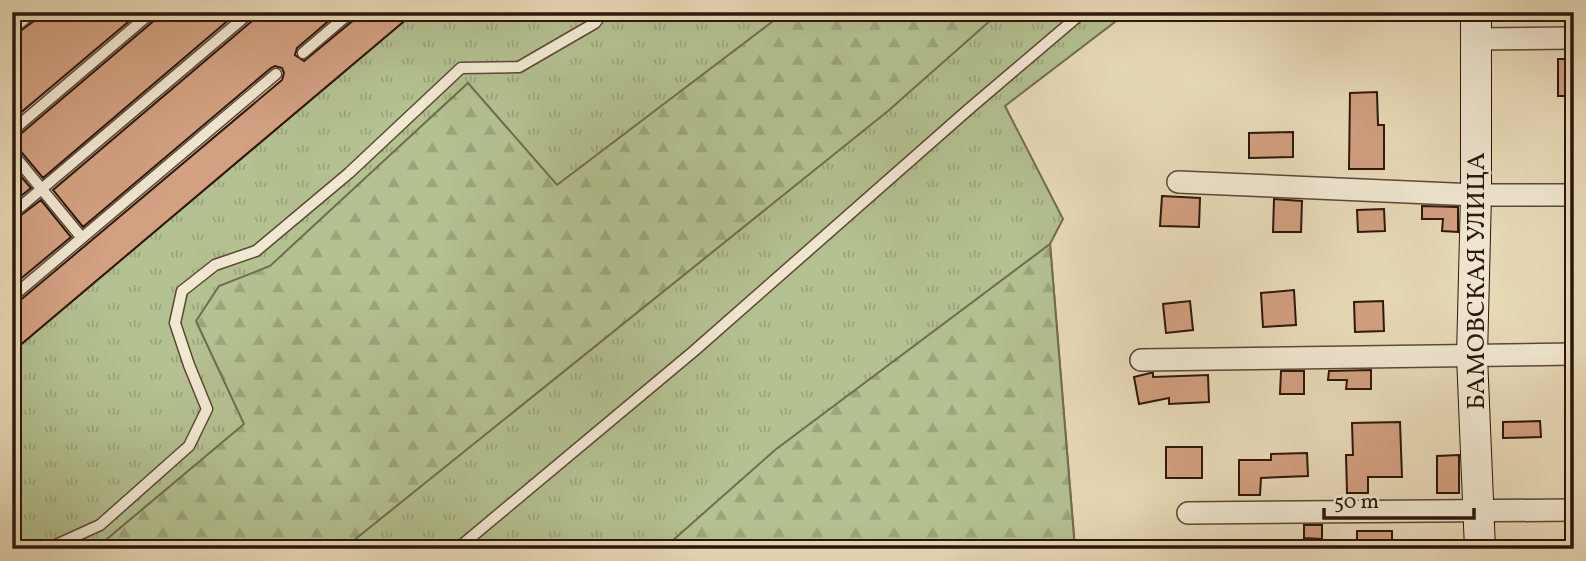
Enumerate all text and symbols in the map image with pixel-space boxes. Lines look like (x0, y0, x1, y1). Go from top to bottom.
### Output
street label: БАМОВСКАЯ УЛИЦА (1459, 152, 1495, 410)
scale bar (1324, 477, 1474, 521)
text: 50 m (1334, 488, 1379, 517)

